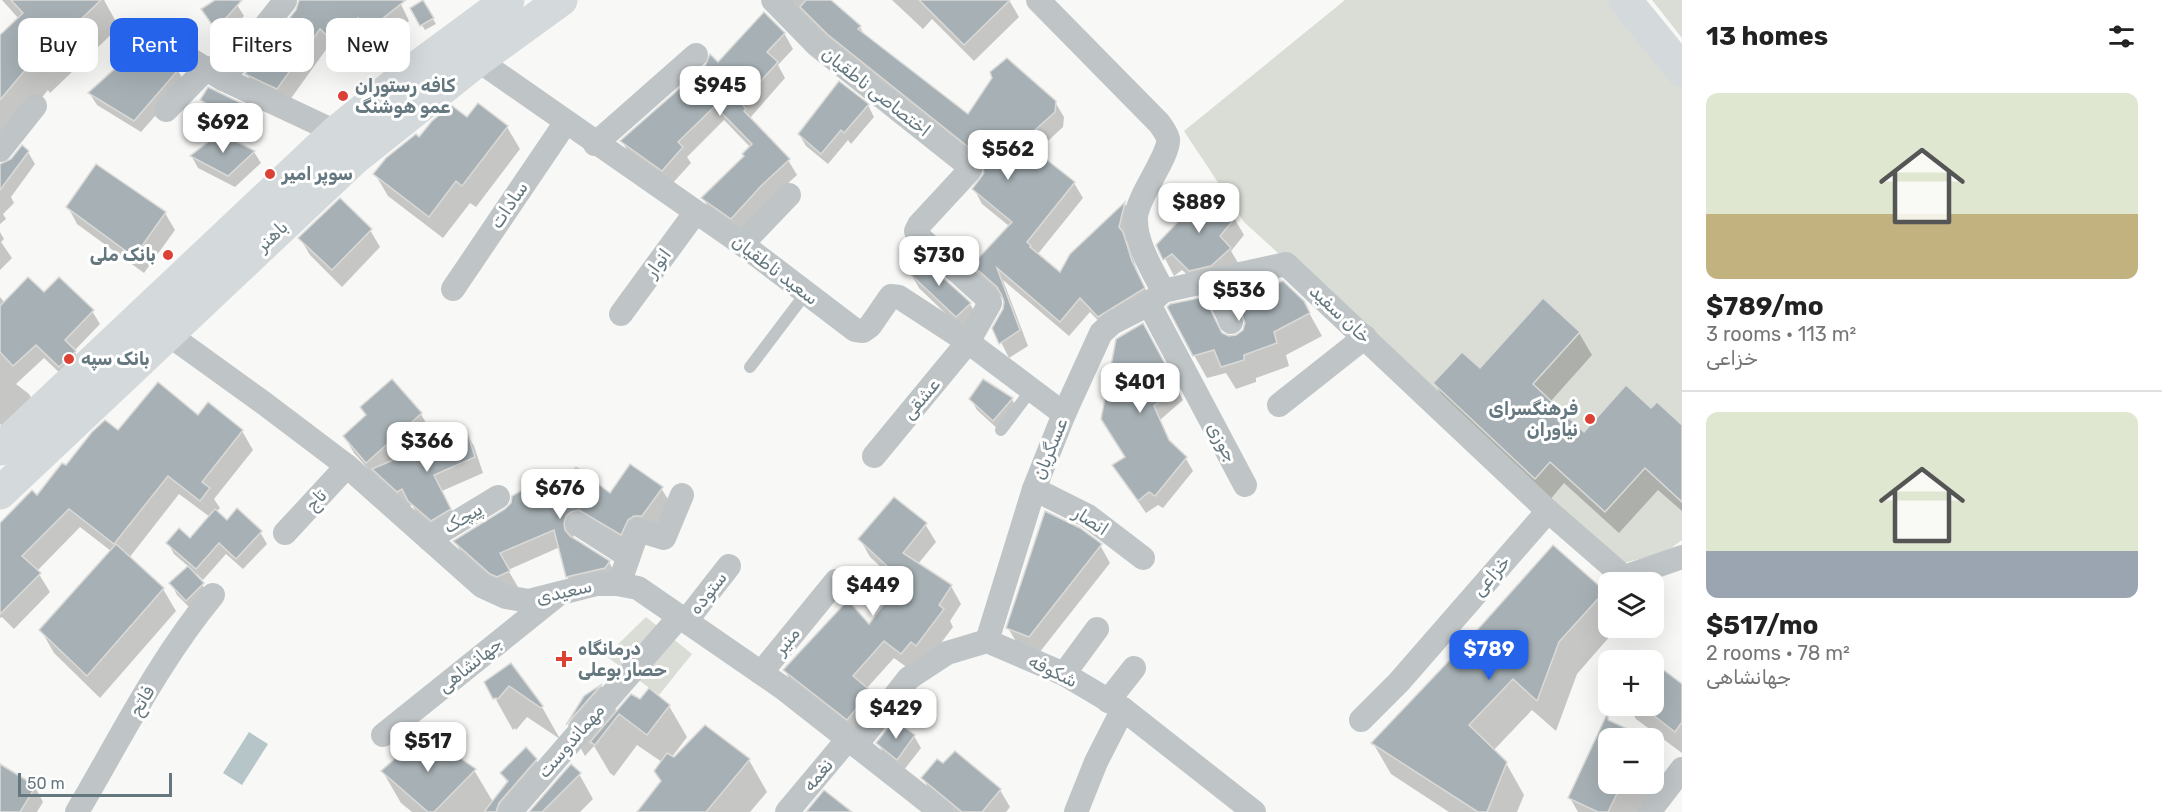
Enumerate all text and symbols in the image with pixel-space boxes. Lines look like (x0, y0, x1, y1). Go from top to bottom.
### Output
chip: Buy (18, 18, 98, 72)
chip: Rent (110, 18, 198, 72)
chip: Filters (210, 18, 314, 72)
chip: New (326, 18, 410, 72)
icon: filters (2105, 20, 2138, 53)
text: 13 homes (1706, 21, 1828, 52)
street label: اختصاصی ناطقیان (817, 43, 935, 141)
pin: $945 (684, 66, 756, 117)
text: $945 (694, 73, 746, 97)
place label: کافه رستوران عمو هوشنگ (355, 75, 455, 118)
marker: کافه رستوران عمو هوشنگ (336, 89, 350, 103)
pin: $692 (187, 103, 259, 154)
text: $692 (197, 110, 249, 134)
pin: $562 (972, 130, 1044, 181)
icon: home (1868, 132, 1976, 240)
text: $562 (982, 137, 1034, 161)
place label: سوپر امیر (281, 163, 353, 186)
marker: سوپر امیر (263, 167, 277, 181)
street label: سادات (485, 177, 533, 233)
pin: $889 (1163, 183, 1235, 234)
text: $889 (1172, 190, 1226, 214)
street label: باهنر (251, 216, 292, 257)
street label: سعید ناطقیان (727, 230, 823, 310)
pin: $730 (903, 236, 975, 287)
text: $730 (913, 243, 965, 267)
place label: بانک ملی (90, 244, 156, 266)
street label: انوار (640, 244, 676, 282)
marker: بانک ملی (161, 248, 175, 262)
pin: $536 (1203, 271, 1275, 322)
text: $536 (1213, 278, 1265, 302)
street label: خان سفید (1305, 280, 1375, 348)
text: $789/mo (1706, 291, 1824, 322)
text: 3 rooms · 113 m² (1706, 322, 1856, 346)
text: خزاعی (1706, 346, 1758, 370)
place label: بانک سپه (81, 348, 150, 371)
marker: بانک سپه (62, 352, 76, 366)
pin: $401 (1104, 363, 1176, 414)
text: $401 (1115, 370, 1165, 394)
street label: عشقی (897, 374, 945, 424)
place label: فرهنگسرای نیاوران (1489, 398, 1578, 441)
marker: فرهنگسرای نیاوران (1583, 412, 1597, 426)
street label: عسگریان (1028, 415, 1072, 483)
street label: جوزی (1202, 418, 1242, 466)
pin: $366 (391, 422, 463, 473)
text: $366 (401, 429, 453, 453)
icon: home (1868, 451, 1976, 559)
pin: $676 (524, 469, 596, 520)
text: $676 (535, 476, 585, 500)
street label: تاج (301, 484, 332, 516)
street label: پیچک (439, 498, 487, 539)
street label: انصار (1069, 501, 1113, 540)
street label: خزاعی (1467, 551, 1515, 601)
pin: $449 (837, 566, 909, 617)
street label: ستوده (684, 567, 732, 619)
map controls (1598, 572, 1664, 794)
button: layers (1598, 572, 1664, 638)
text: $449 (846, 573, 900, 597)
street label: سعیدی (534, 575, 594, 609)
text: $517/mo (1706, 610, 1819, 641)
street label: منیر (769, 623, 805, 660)
pin: $789 (1453, 630, 1525, 681)
street label: جهانشاهی (433, 632, 507, 698)
text: $789 (1463, 637, 1515, 661)
place label: درمانگاه حصار بوعلی (578, 638, 667, 681)
text: 2 rooms · 78 m² (1706, 641, 1850, 665)
marker: درمانگاه حصار بوعلی (555, 650, 573, 668)
street label: شکوفه (1025, 650, 1081, 692)
button: + (1598, 650, 1664, 716)
text: جهانشاهی (1706, 665, 1791, 689)
street label: فاتح (125, 682, 161, 721)
pin: $429 (860, 689, 932, 740)
text: $429 (870, 696, 922, 720)
street label: مهماندوست (533, 699, 609, 783)
pin: $517 (392, 722, 464, 773)
button: − (1598, 728, 1664, 794)
text: $517 (404, 729, 452, 753)
street label: نغمه (798, 754, 838, 796)
scale bar (18, 770, 172, 798)
text: 50 m (27, 774, 65, 793)

